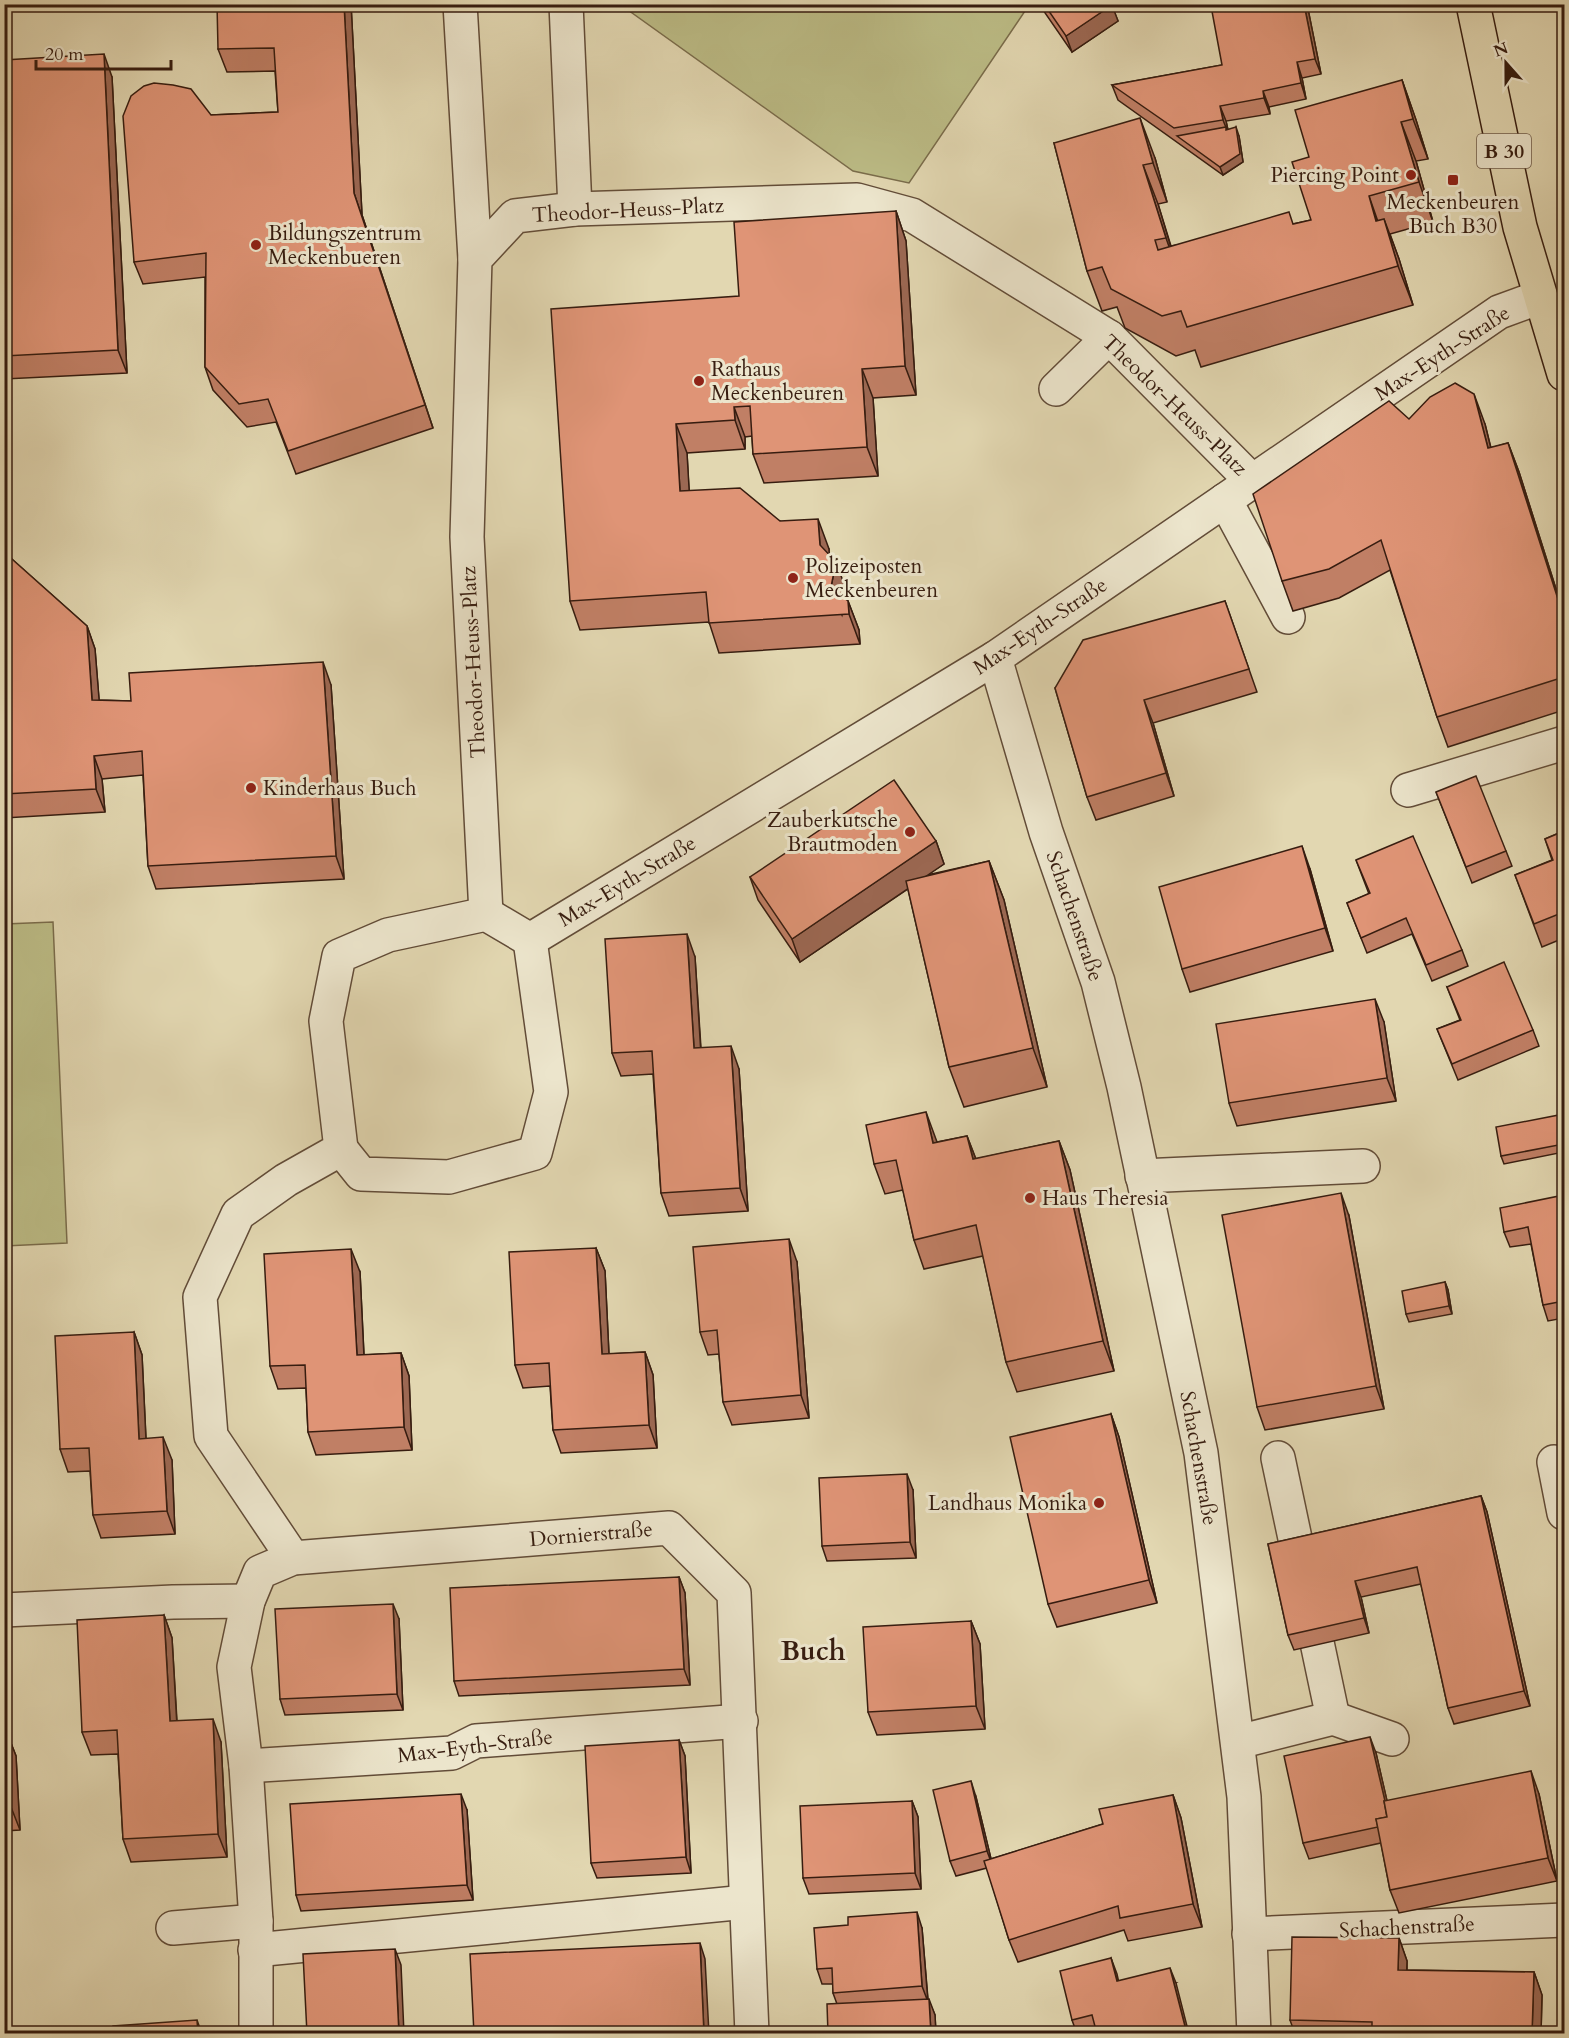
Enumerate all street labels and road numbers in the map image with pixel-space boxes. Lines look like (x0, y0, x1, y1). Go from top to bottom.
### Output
road number: B 30 (1477, 134, 1531, 168)
street label: Theodor-Heuss-Platz (531, 191, 725, 230)
street label: Max-Eyth-Straße (1369, 299, 1516, 408)
street label: Theodor-Heuss-Platz (1095, 328, 1254, 483)
street label: Theodor-Heuss-Platz (454, 565, 493, 759)
street label: Max-Eyth-Straße (967, 571, 1113, 682)
street label: Max-Eyth-Straße (553, 829, 702, 934)
street label: Schachenstraße (1039, 847, 1110, 985)
street label: Schachenstraße (1172, 1389, 1225, 1527)
street label: Dornierstraße (528, 1515, 654, 1554)
street label: Max-Eyth-Straße (396, 1723, 554, 1770)
street label: Schachenstraße (1339, 1909, 1476, 1946)

